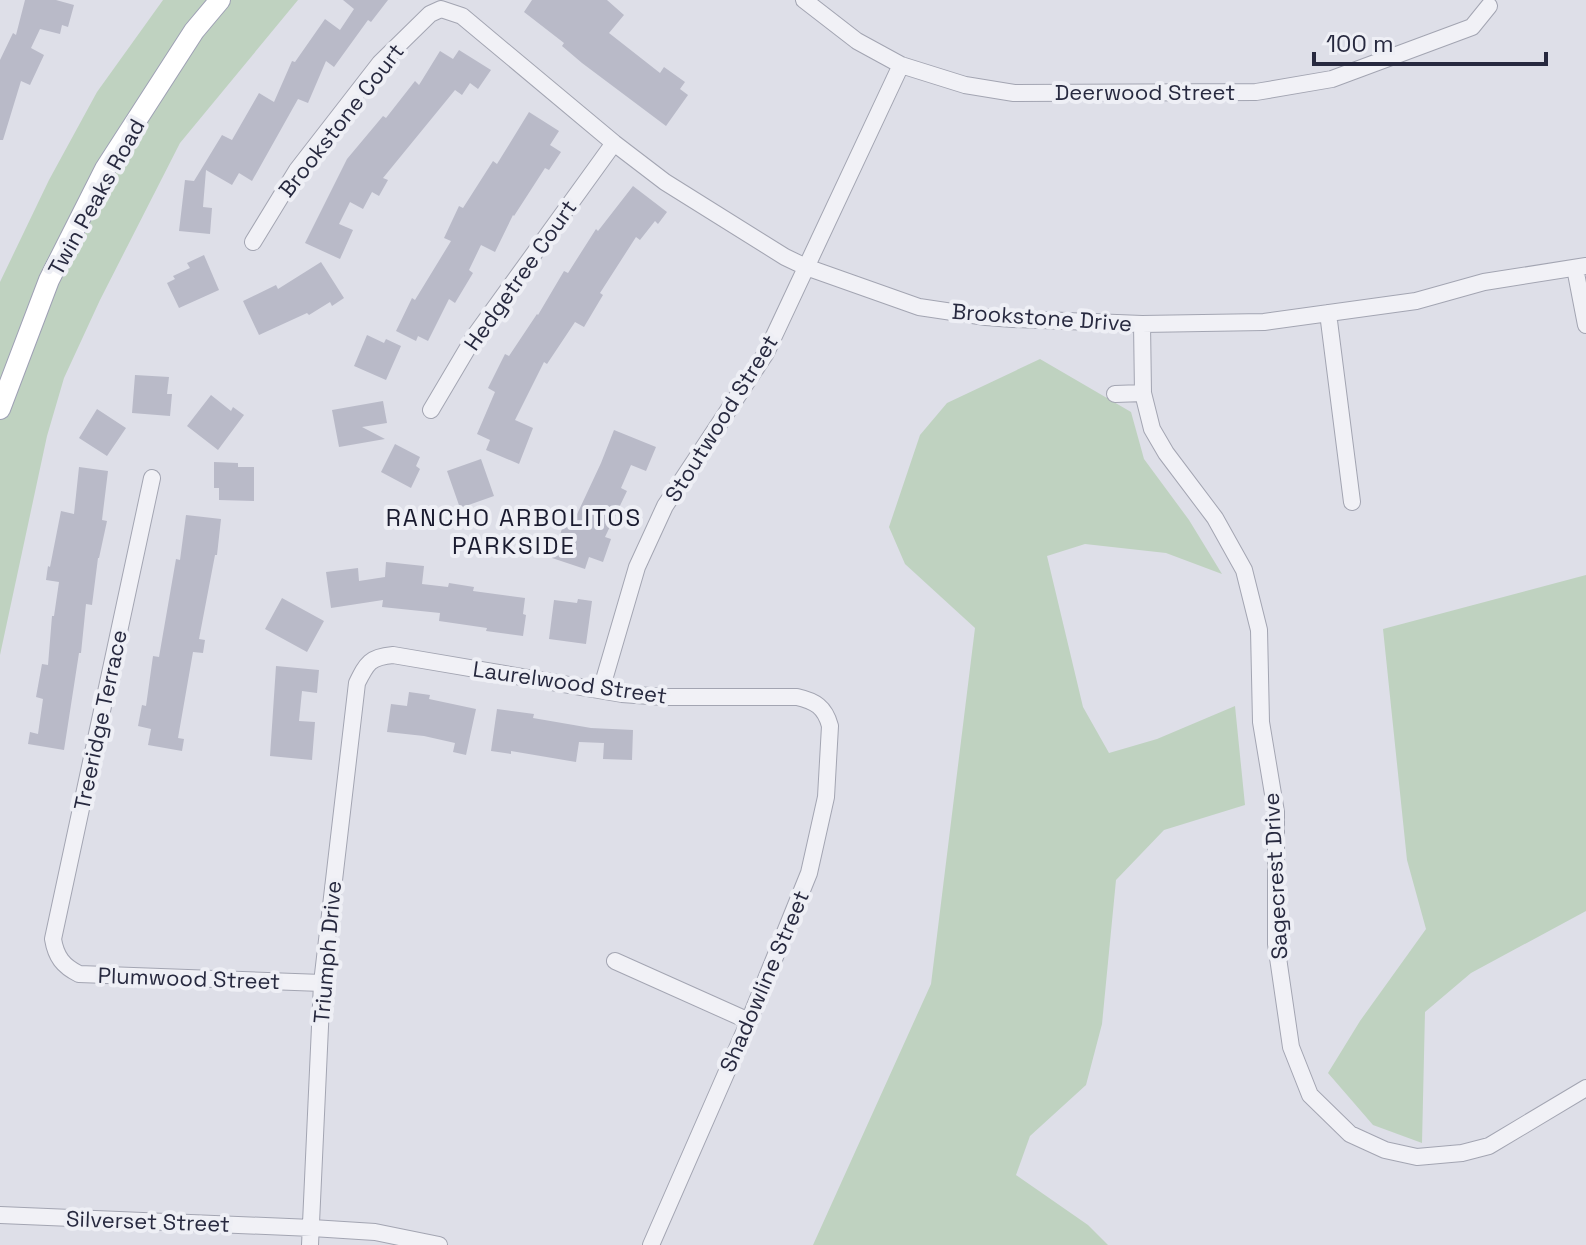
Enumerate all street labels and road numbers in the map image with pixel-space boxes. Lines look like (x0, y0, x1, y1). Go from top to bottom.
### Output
street label: Brookstone Court (272, 37, 410, 203)
street label: Deerwood Street (1055, 78, 1235, 106)
street label: Twin Peaks Road (41, 114, 151, 280)
street label: Hedgetree Court (458, 194, 582, 356)
street label: Brookstone Drive (951, 297, 1133, 337)
street label: Stoutwood Street (658, 329, 784, 507)
street label: Treeridge Terrace (67, 627, 133, 813)
street label: Laurelwood Street (471, 655, 669, 709)
street label: Sagecrest Drive (1257, 792, 1293, 960)
street label: Triumph Drive (307, 879, 347, 1025)
street label: Shadowline Street (713, 886, 815, 1076)
street label: Plumwood Street (97, 961, 281, 995)
street label: Silverset Street (66, 1204, 230, 1238)

